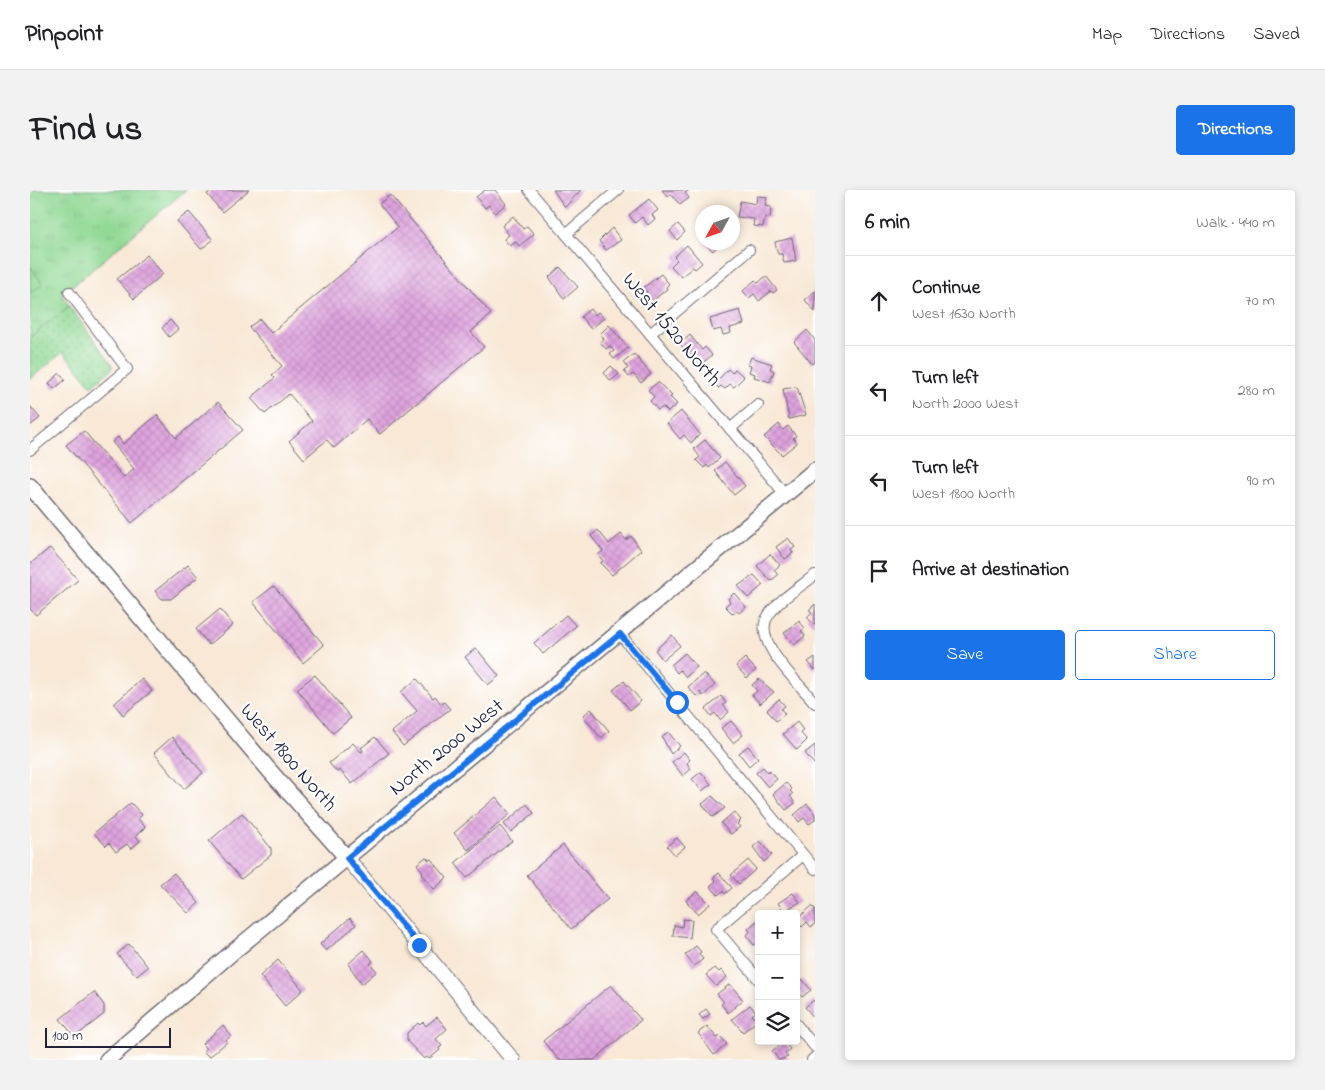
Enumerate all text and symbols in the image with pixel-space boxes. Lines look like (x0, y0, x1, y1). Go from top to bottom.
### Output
text: Pinpoint (25, 17, 103, 52)
text: Map (1092, 22, 1122, 48)
text: Directions (1150, 22, 1225, 48)
text: Saved (1253, 22, 1300, 48)
text: Find us (30, 105, 142, 156)
button: Directions (1176, 105, 1295, 155)
north arrow (695, 205, 740, 250)
text: 6 min (865, 208, 910, 238)
text: Walk · 440 m (1196, 211, 1275, 235)
street label: West 1520 North (614, 266, 728, 394)
text: Continue (912, 275, 980, 302)
icon: ahead (865, 287, 893, 315)
text: 70 m (1245, 289, 1275, 313)
text: West 1630 North (912, 302, 1016, 326)
text: Turn left (912, 365, 979, 392)
icon: left (865, 377, 893, 405)
text: 280 m (1238, 379, 1275, 403)
text: North 2000 West (912, 392, 1019, 416)
text: Turn left (912, 455, 979, 482)
icon: left (865, 467, 893, 495)
text: 90 m (1247, 469, 1275, 493)
text: West 1800 North (912, 482, 1015, 506)
icon: arrive (865, 557, 893, 585)
text: Arrive at destination (912, 557, 1069, 584)
button: Save (865, 630, 1065, 680)
button: Share (1075, 630, 1275, 680)
route start (666, 691, 689, 714)
street label: North 2000 West (383, 692, 511, 804)
street label: West 1800 North (232, 697, 344, 819)
map controls (755, 910, 800, 1045)
button: + (755, 910, 800, 955)
route end (408, 934, 431, 957)
button: − (755, 955, 800, 1000)
button: layers (755, 1000, 800, 1045)
scale bar (45, 1025, 171, 1048)
text: 100 m (52, 1026, 83, 1047)

